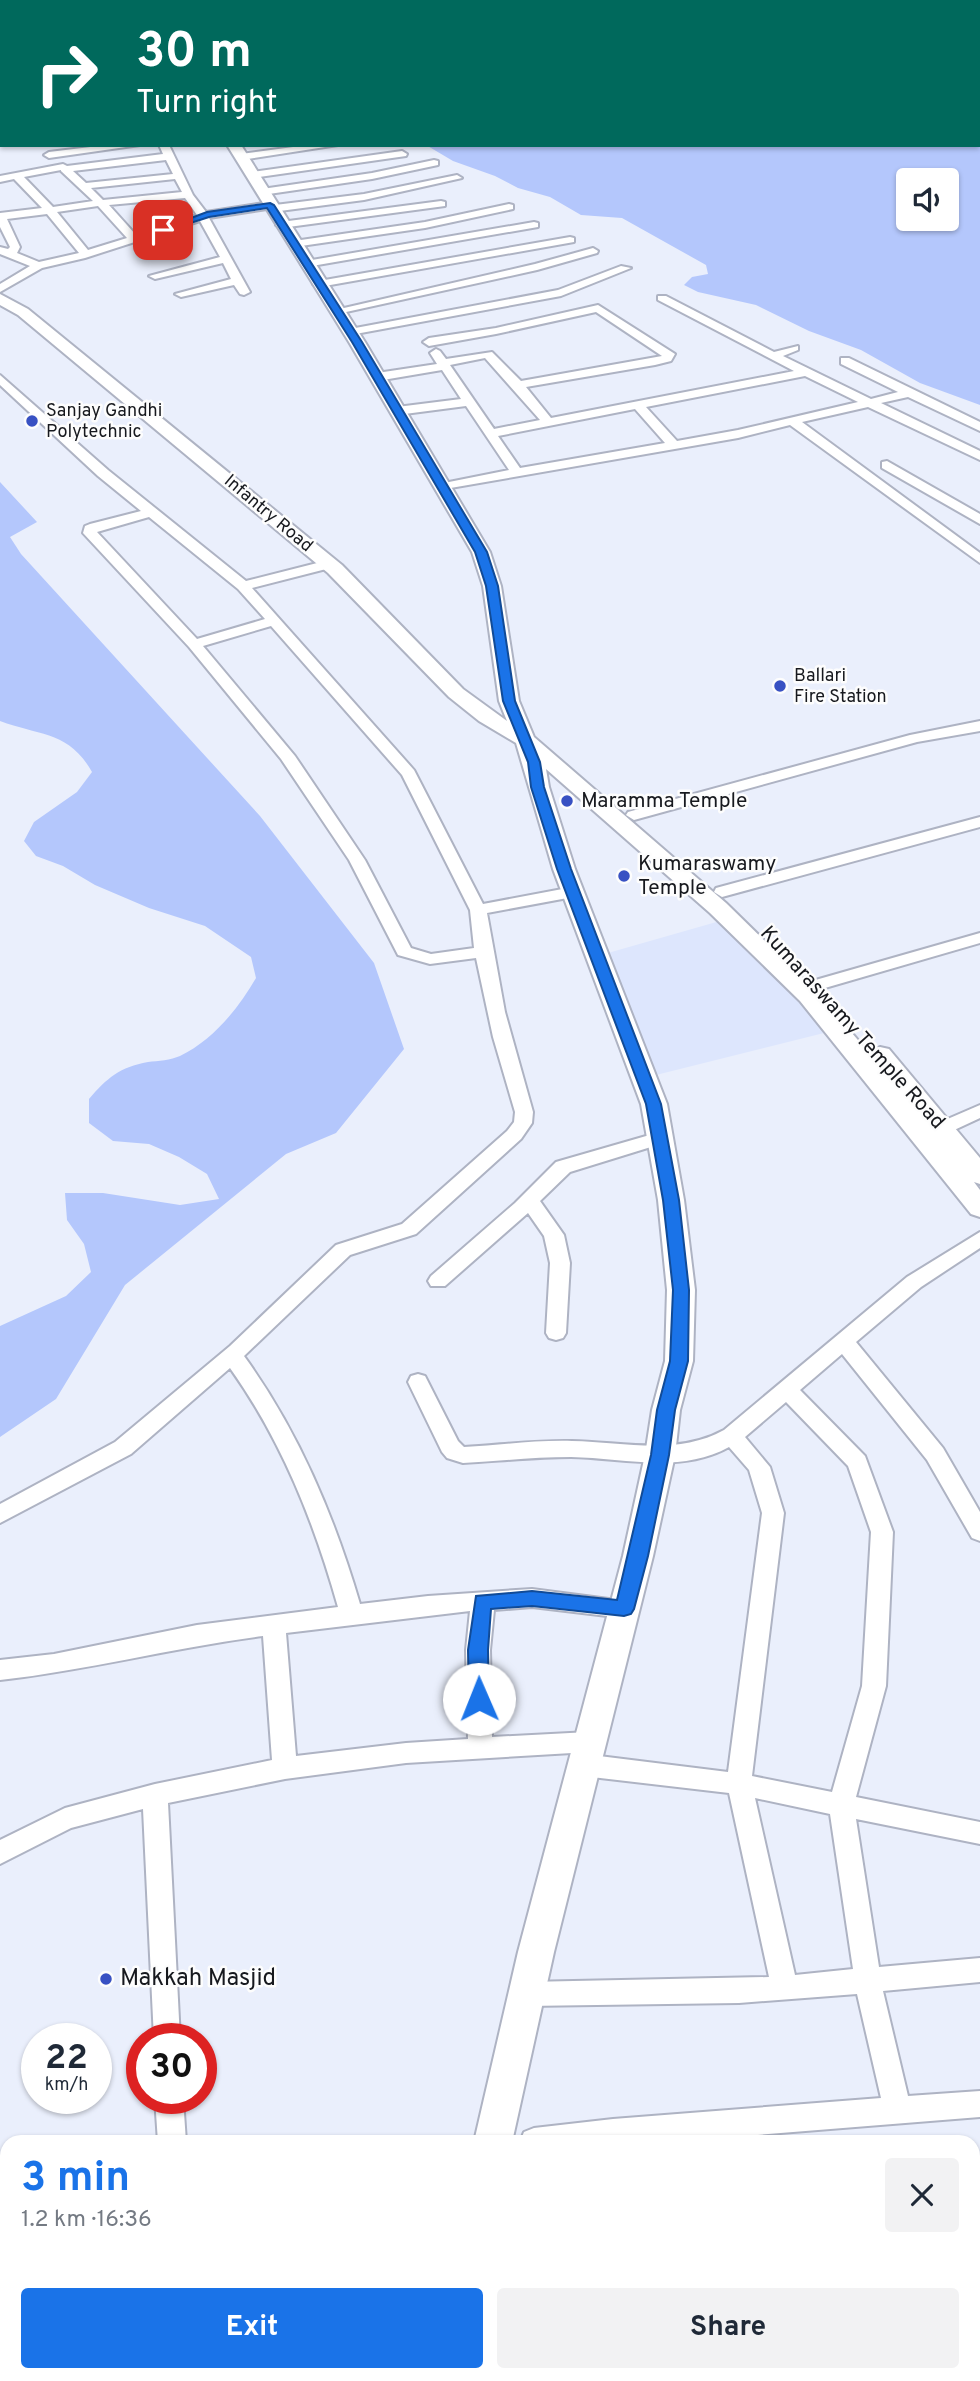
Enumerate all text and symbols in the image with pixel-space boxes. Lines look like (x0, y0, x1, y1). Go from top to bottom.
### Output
text: 30 m (136, 23, 252, 85)
icon: right (21, 28, 112, 119)
text: Turn right (136, 84, 278, 124)
map controls (896, 168, 959, 231)
button: sound (896, 168, 959, 231)
pin (133, 200, 193, 260)
icon: arrive (144, 211, 182, 249)
place label: Sanjay Gandhi Polytechnic (46, 400, 162, 444)
marker: Sanjay Gandhi Polytechnic (24, 413, 40, 429)
street label: Infantry Road (219, 470, 317, 558)
place label: Ballari Fire Station (794, 665, 887, 709)
marker: Ballari Fire Station (772, 678, 788, 694)
place label: Maramma Temple (581, 788, 747, 815)
marker: Maramma Temple (559, 793, 575, 809)
place label: Kumaraswamy Temple (638, 851, 776, 902)
marker: Kumaraswamy Temple (616, 868, 632, 884)
street label: Kumaraswamy Temple Road (753, 921, 951, 1135)
position arrow (442, 1662, 516, 1736)
place label: Makkah Masjid (120, 1964, 276, 1994)
marker: Makkah Masjid (98, 1971, 114, 1987)
speed limit sign: 30 (126, 2023, 217, 2114)
text: 22 (45, 2037, 88, 2081)
text: km/h (45, 2074, 88, 2097)
text: 3 min (21, 2153, 130, 2206)
button: close (885, 2158, 959, 2232)
text: 1.2 km · 16:36 (21, 2206, 152, 2235)
button: Exit (21, 2288, 483, 2368)
button: Share (497, 2288, 959, 2368)

